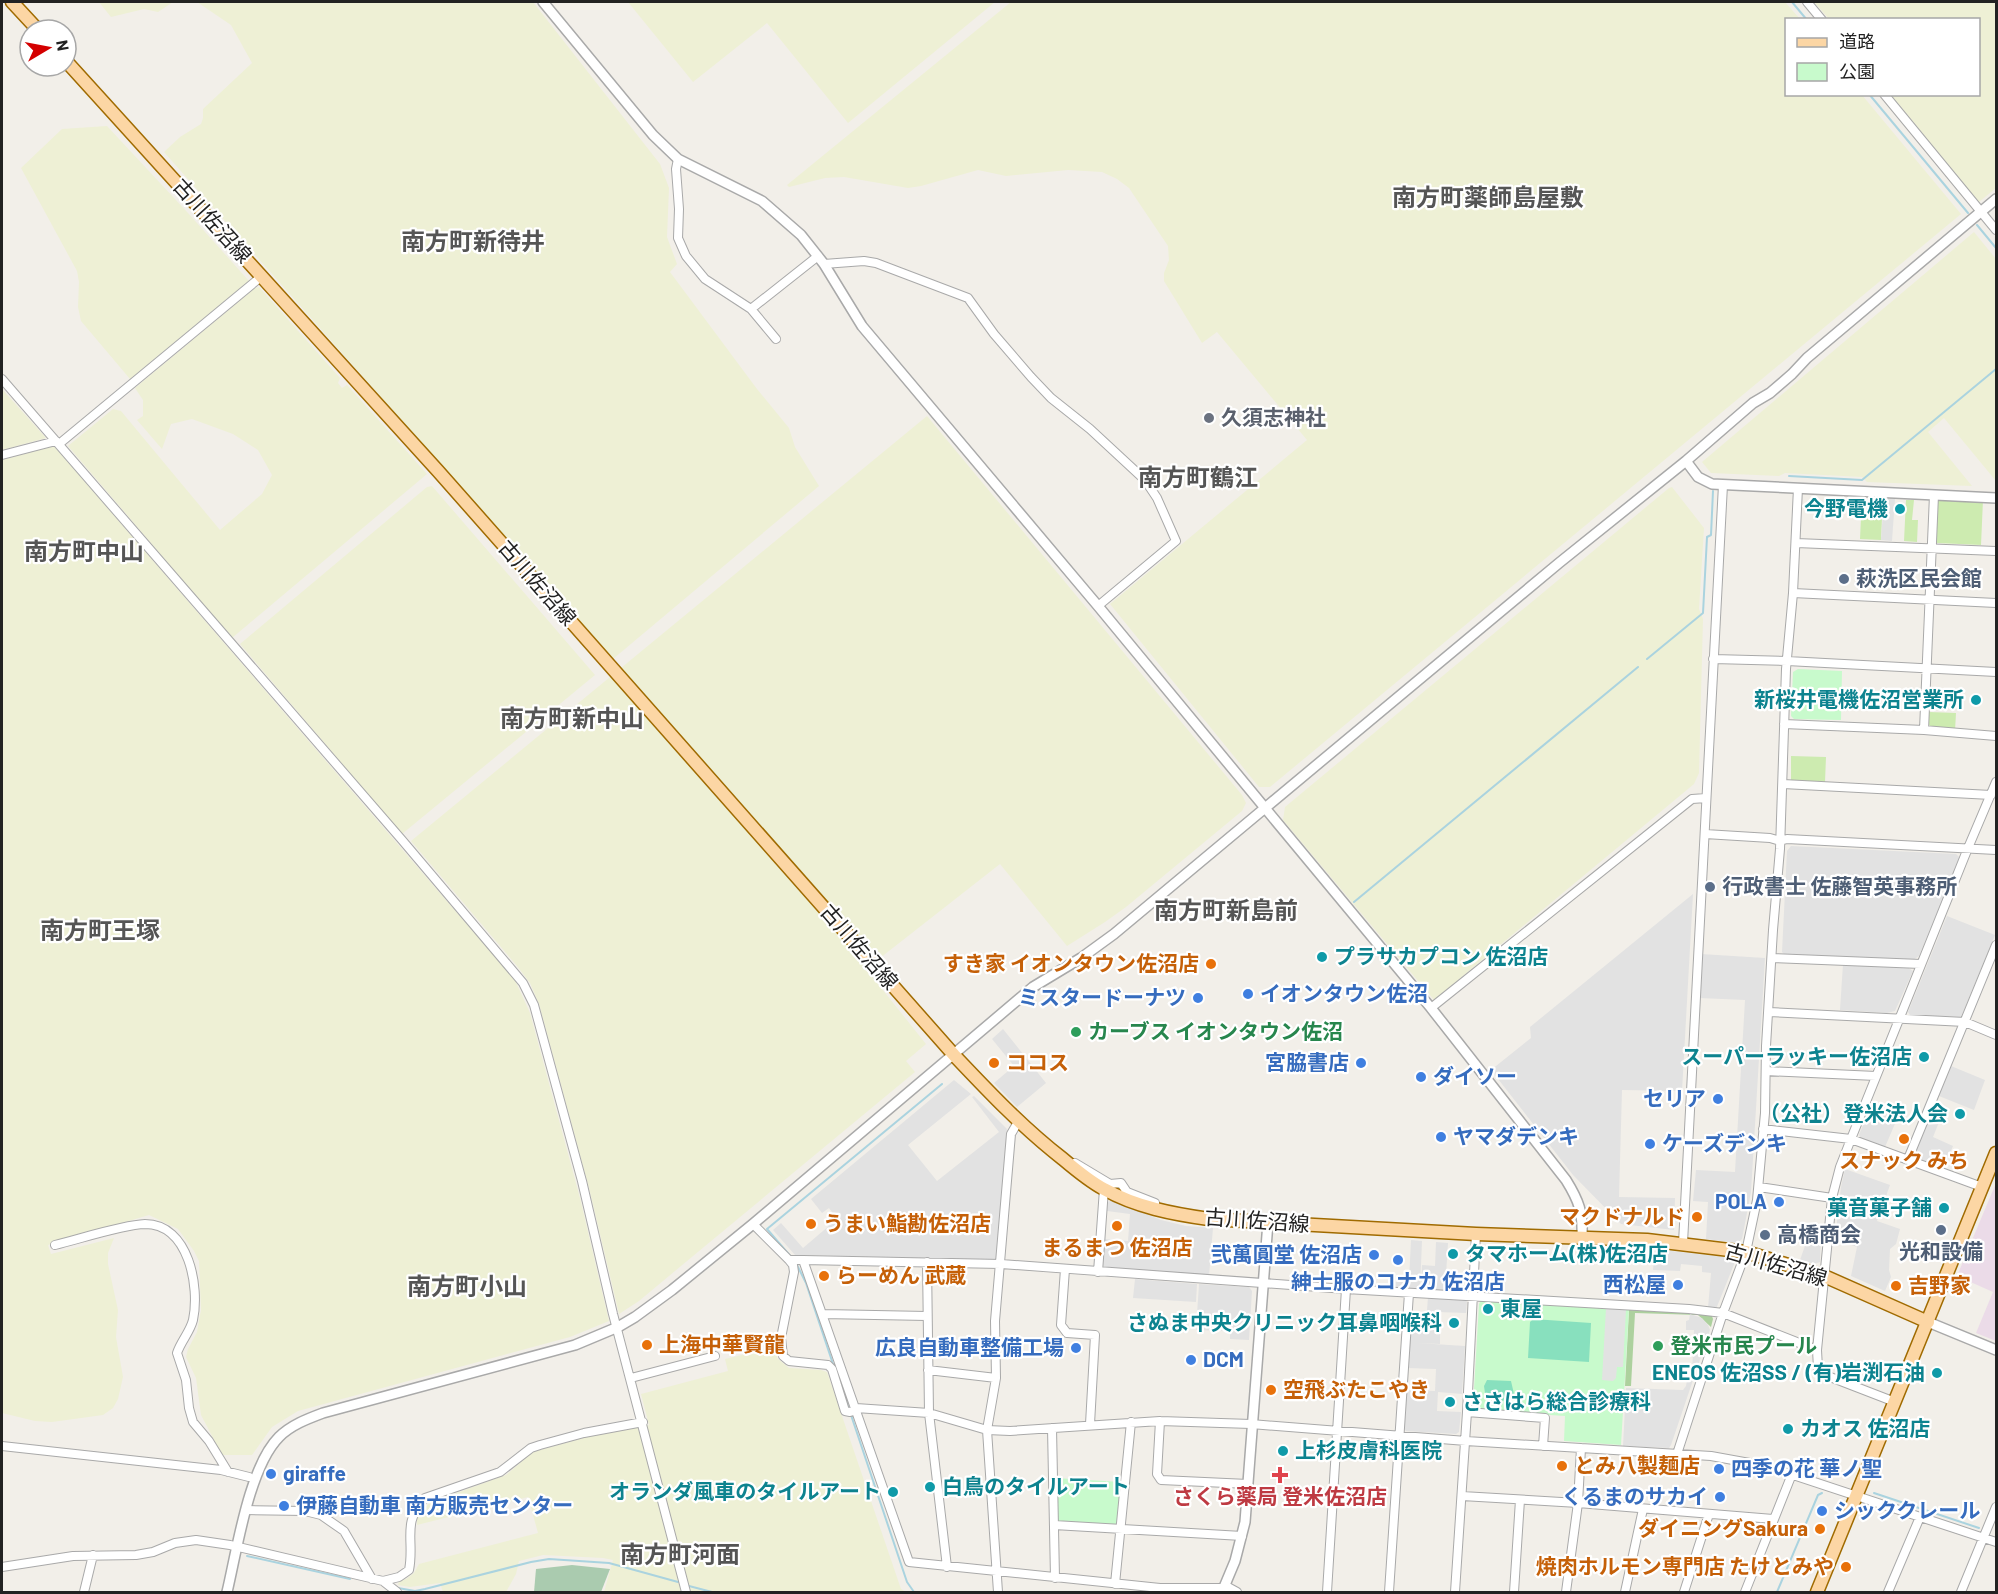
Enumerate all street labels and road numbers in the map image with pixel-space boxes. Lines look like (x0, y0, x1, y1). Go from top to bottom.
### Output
street label: 古川佐沼線 (169, 173, 258, 267)
street label: 古川佐沼線 (494, 534, 582, 630)
street label: 古川佐沼線 (816, 898, 904, 994)
street label: 古川佐沼線 (1204, 1203, 1310, 1236)
street label: 古川佐沼線 (1723, 1237, 1830, 1290)

